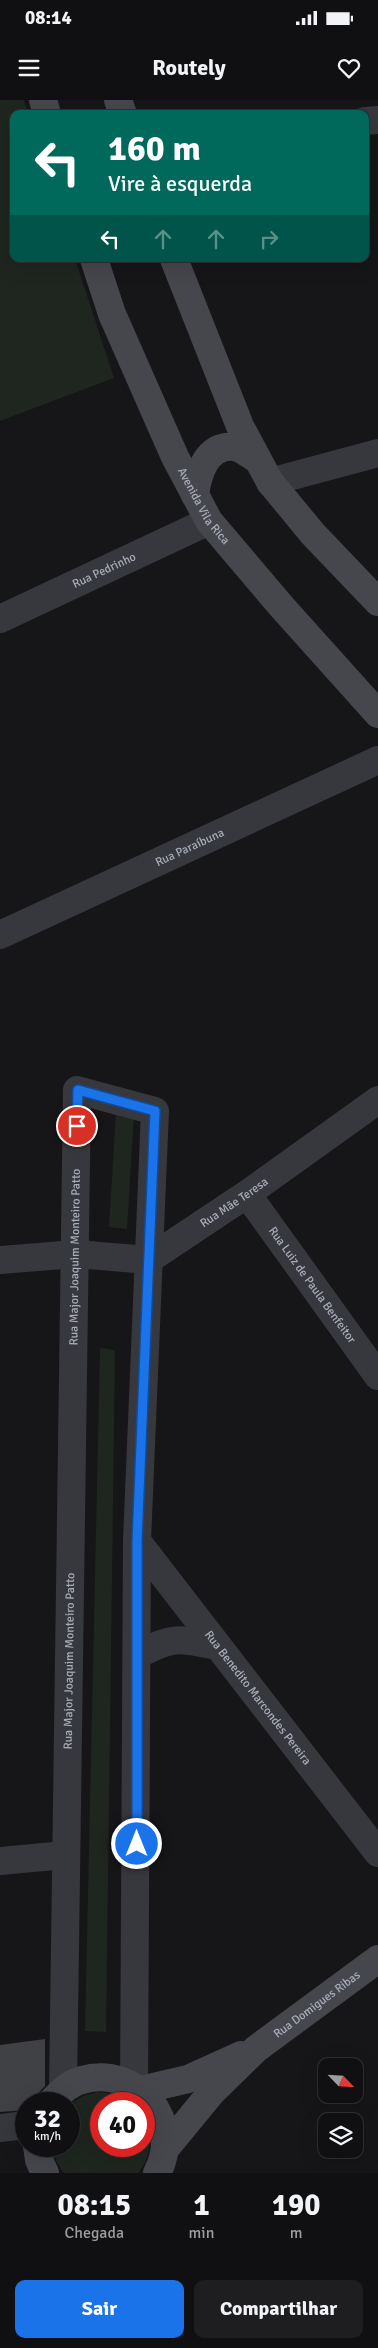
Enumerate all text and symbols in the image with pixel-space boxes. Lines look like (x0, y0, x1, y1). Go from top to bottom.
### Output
text: 08:14 (25, 6, 72, 30)
icon: menu (15, 54, 43, 82)
text: Routely (152, 54, 226, 81)
icon: heart (335, 54, 363, 82)
text: 160 m (108, 127, 201, 170)
icon: left (25, 130, 90, 195)
text: Vire à esquerda (108, 170, 252, 197)
icon: left (96, 225, 124, 253)
icon: ahead (149, 225, 177, 253)
icon: ahead (202, 225, 230, 253)
icon: right (255, 225, 283, 253)
street label: Avenida Vila Rica (174, 465, 233, 548)
street label: Rua Pedrinho (70, 549, 138, 591)
street label: Rua Paraíbuna (153, 825, 226, 870)
pin (56, 1105, 98, 1147)
icon: arrive (63, 1112, 91, 1140)
street label: Rua Major Joaquim Monteiro Patto (66, 1169, 83, 1346)
street label: Rua Mãe Teresa (197, 1174, 271, 1231)
street label: Rua Luiz de Paula Benfeitor (265, 1224, 360, 1347)
street label: Rua Major Joaquim Monteiro Patto (60, 1573, 78, 1750)
street label: Rua Benedito Marcondes Pereira (201, 1628, 315, 1768)
position arrow (110, 1817, 162, 1869)
street label: Rua Domigues Ribas (270, 1967, 363, 2041)
north arrow (318, 2058, 362, 2102)
map controls (318, 2058, 363, 2158)
speed limit sign: 40 (90, 2092, 155, 2157)
text: 32 (34, 2103, 61, 2134)
button: layers (318, 2113, 363, 2158)
text: km/h (34, 2129, 61, 2144)
text: 08:15 (57, 2187, 131, 2224)
text: 1 (193, 2187, 210, 2224)
text: 190 (272, 2187, 320, 2224)
text: Chegada (65, 2223, 124, 2243)
text: min (189, 2223, 214, 2243)
text: m (290, 2223, 303, 2243)
button: Sair (15, 2280, 184, 2338)
button: Compartilhar (194, 2280, 363, 2338)

